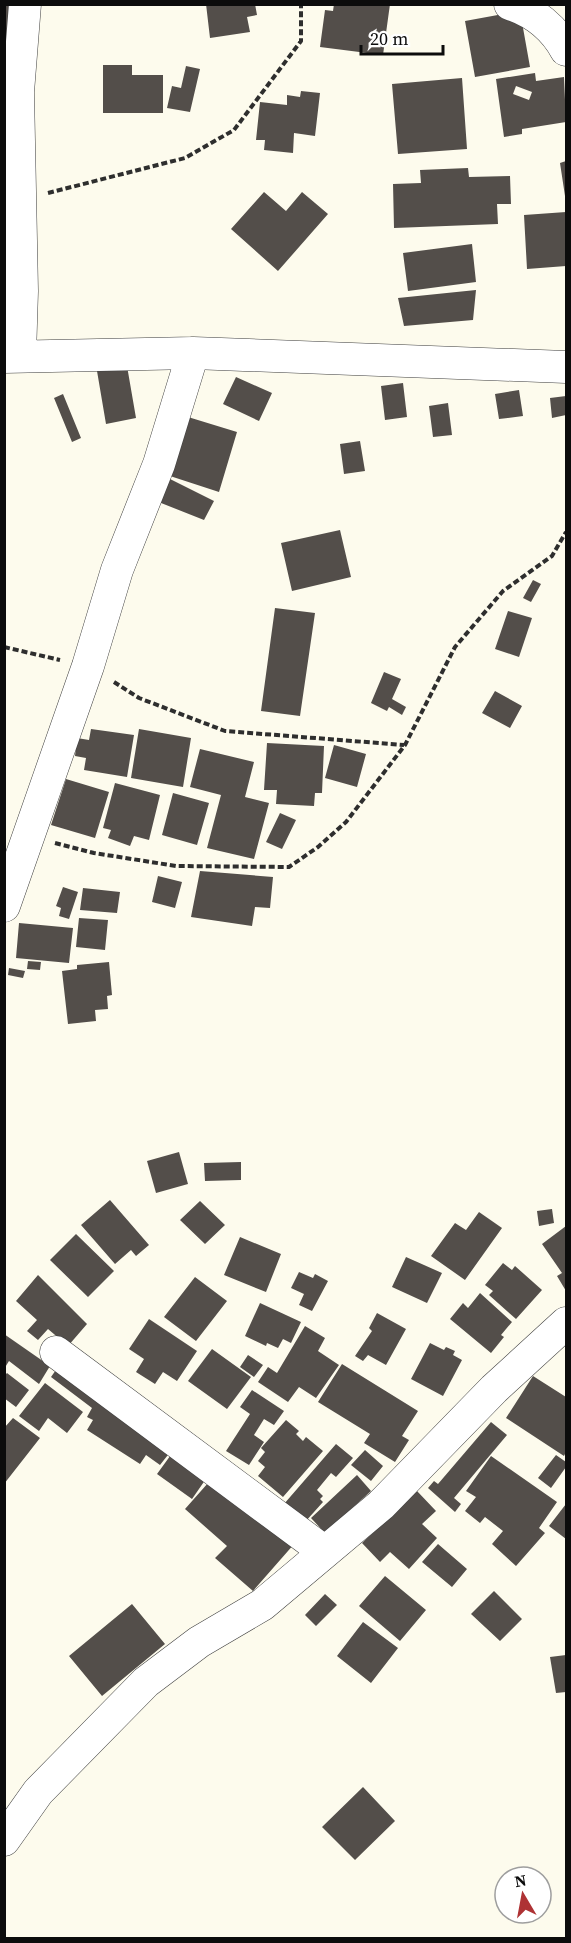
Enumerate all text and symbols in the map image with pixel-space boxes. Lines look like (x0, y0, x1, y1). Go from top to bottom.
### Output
scale bar (361, 18, 444, 56)
text: 20 m (370, 26, 408, 51)
north arrow (493, 1865, 553, 1925)
text: N (513, 1868, 528, 1892)

